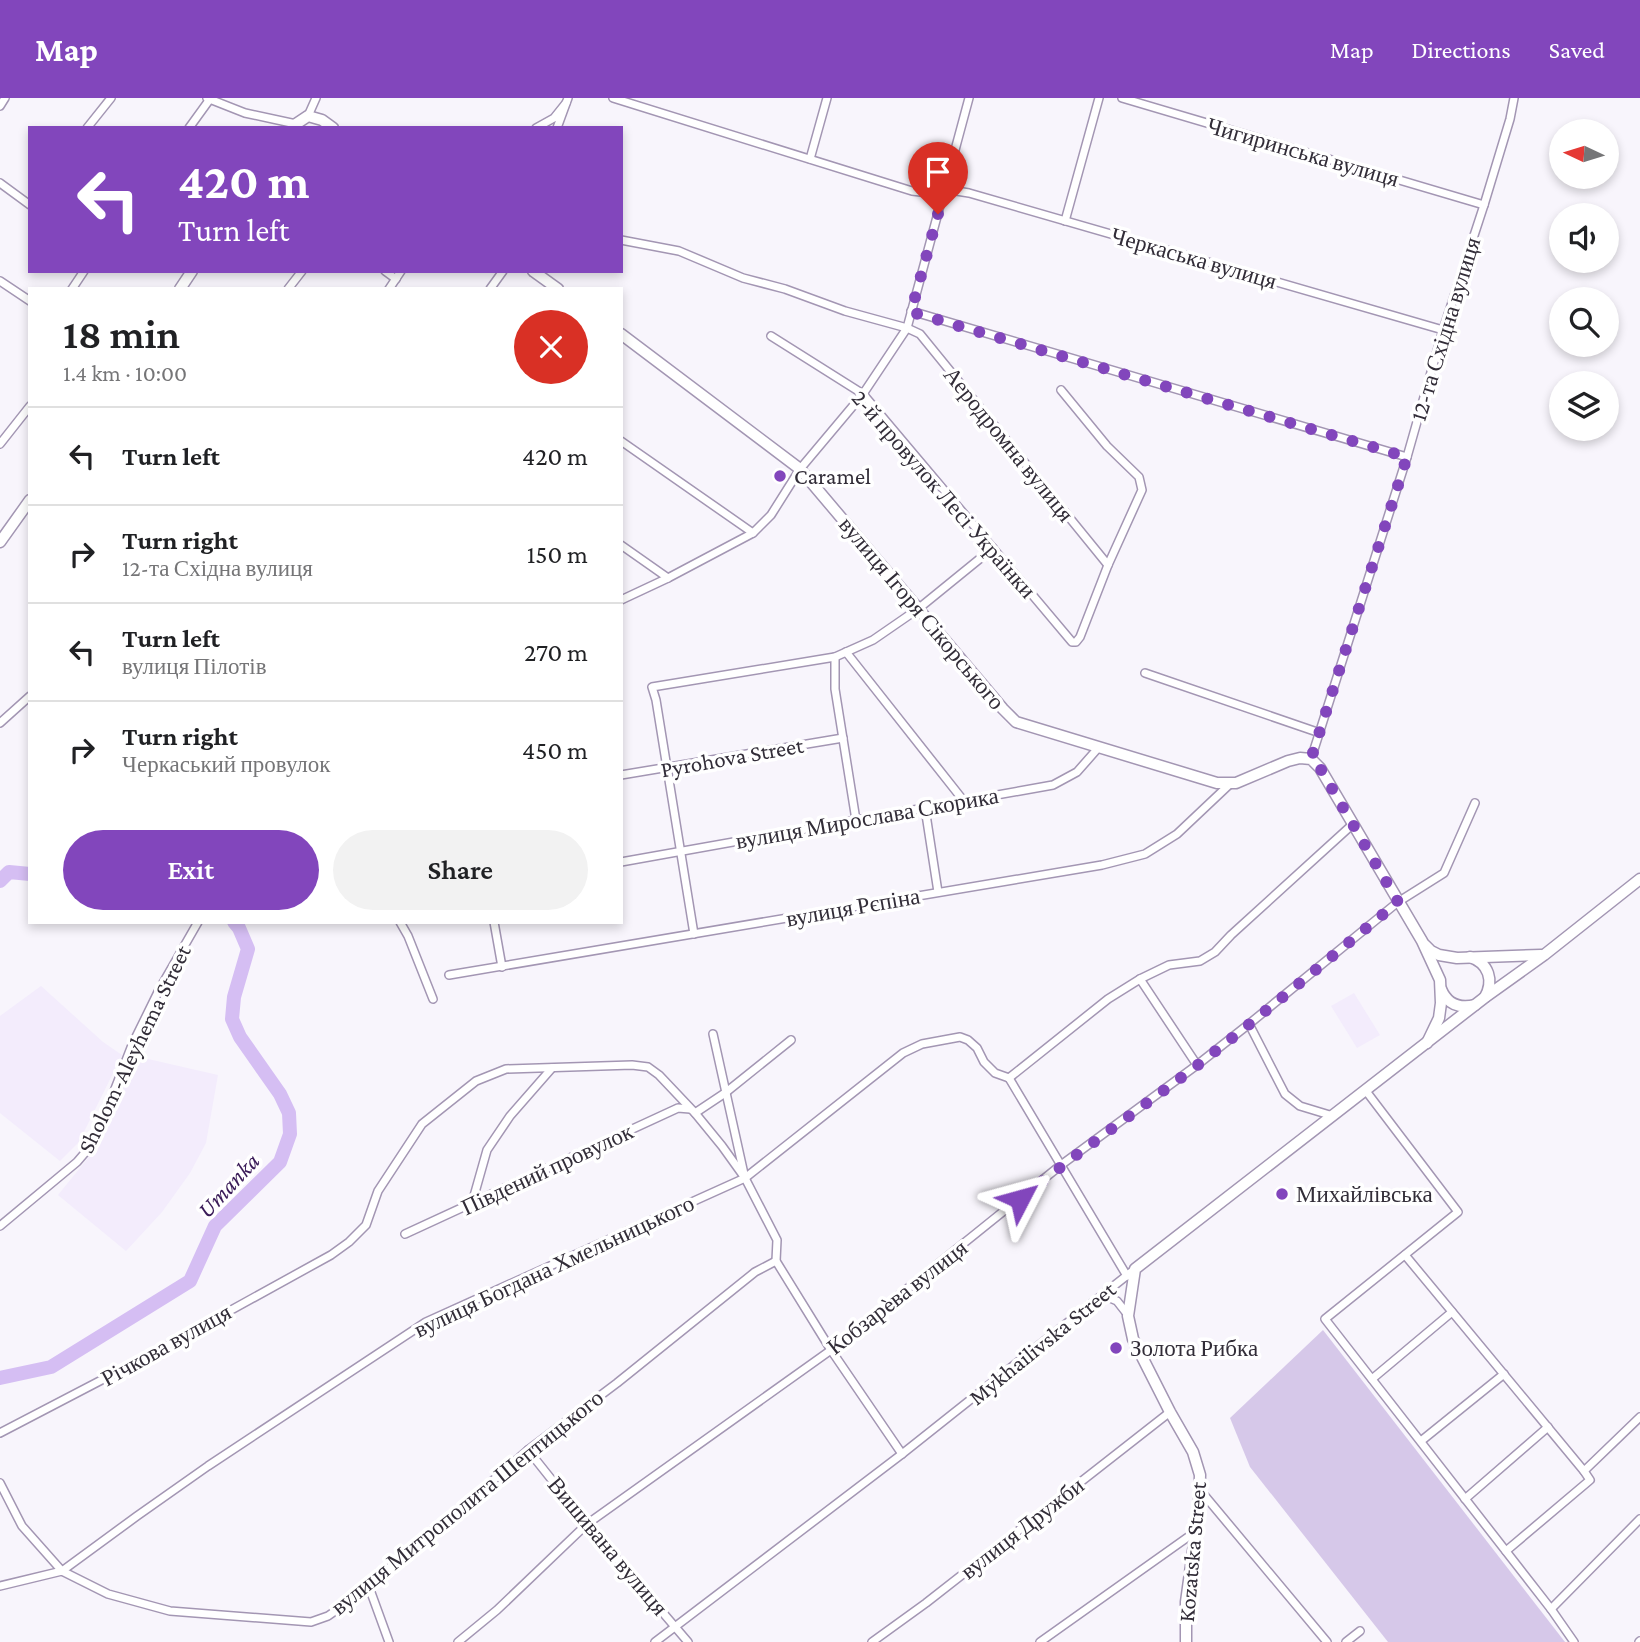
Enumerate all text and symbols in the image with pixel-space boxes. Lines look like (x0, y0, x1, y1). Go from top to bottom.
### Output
text: Map (35, 31, 98, 68)
text: Map (1330, 36, 1374, 63)
text: Directions (1412, 36, 1511, 63)
text: Saved (1549, 36, 1605, 63)
street label: Чигиринська вулиця (1204, 112, 1402, 192)
north arrow (1549, 119, 1619, 189)
map controls (1549, 119, 1619, 441)
pin (908, 142, 968, 214)
icon: arrive (919, 153, 957, 191)
icon: left (63, 154, 154, 245)
text: 420 m (178, 154, 310, 209)
button: sound (1549, 203, 1619, 273)
text: Turn left (178, 212, 289, 248)
street label: Черкаська вулиця (1108, 222, 1280, 294)
street label: 12-та Східна вулиця (1405, 234, 1485, 424)
button: search (1549, 287, 1619, 357)
text: 18 min (63, 310, 180, 357)
button: close (514, 310, 588, 384)
text: 1.4 km · 10:00 (63, 360, 187, 386)
street label: Аеродромна вулиця (939, 361, 1080, 527)
button: layers (1549, 371, 1619, 441)
street label: 2-й провулок Лесі Українки (847, 385, 1041, 603)
icon: left (63, 437, 101, 475)
text: Turn left (122, 442, 220, 471)
text: 420 m (522, 442, 588, 471)
place label: Caramel (794, 463, 871, 489)
marker: Caramel (772, 468, 788, 484)
street label: вулиця Ігоря Сікорського (834, 511, 1010, 715)
text: Turn right (122, 526, 238, 555)
icon: right (63, 535, 101, 573)
text: 150 m (527, 540, 588, 569)
text: 12-та Східна вулиця (122, 555, 313, 581)
text: Turn left (122, 624, 220, 653)
icon: left (63, 633, 101, 671)
text: 270 m (524, 638, 588, 667)
text: вулиця Пілотів (122, 653, 267, 679)
text: Turn right (122, 722, 238, 751)
icon: right (63, 731, 101, 769)
street label: Pyrohova Street (659, 732, 806, 782)
text: 450 m (522, 736, 588, 765)
text: Черкаський провулок (122, 751, 331, 777)
street label: вулиця Мирослава Скорика (733, 782, 1001, 854)
button: Exit (63, 830, 319, 910)
button: Share (333, 830, 588, 910)
street label: вулиця Рєпіна (784, 882, 922, 932)
street label: Sholom-Aleyhema Street (72, 940, 196, 1157)
street label: Південий провулок (457, 1117, 638, 1220)
water label: Umanka (191, 1147, 265, 1223)
position arrow (983, 1162, 1057, 1236)
place label: Михайлівська (1296, 1181, 1433, 1207)
marker: Михайлівська (1274, 1186, 1290, 1202)
street label: вулиця Богдана Хмельницького (410, 1190, 698, 1342)
street label: Кобзарèва вулиця (822, 1234, 973, 1360)
street label: Mykhailivska Street (964, 1276, 1121, 1410)
street label: Річкова вулиця (96, 1298, 236, 1391)
place label: Золота Рибка (1130, 1335, 1258, 1361)
marker: Золота Рибка (1108, 1340, 1124, 1356)
street label: вулиця Митрополита Шептицького (326, 1384, 608, 1620)
street label: Вишивана вулиця (543, 1472, 674, 1621)
street label: вулиця Дружби (955, 1472, 1089, 1584)
street label: Kozatska Street (1173, 1480, 1211, 1623)

